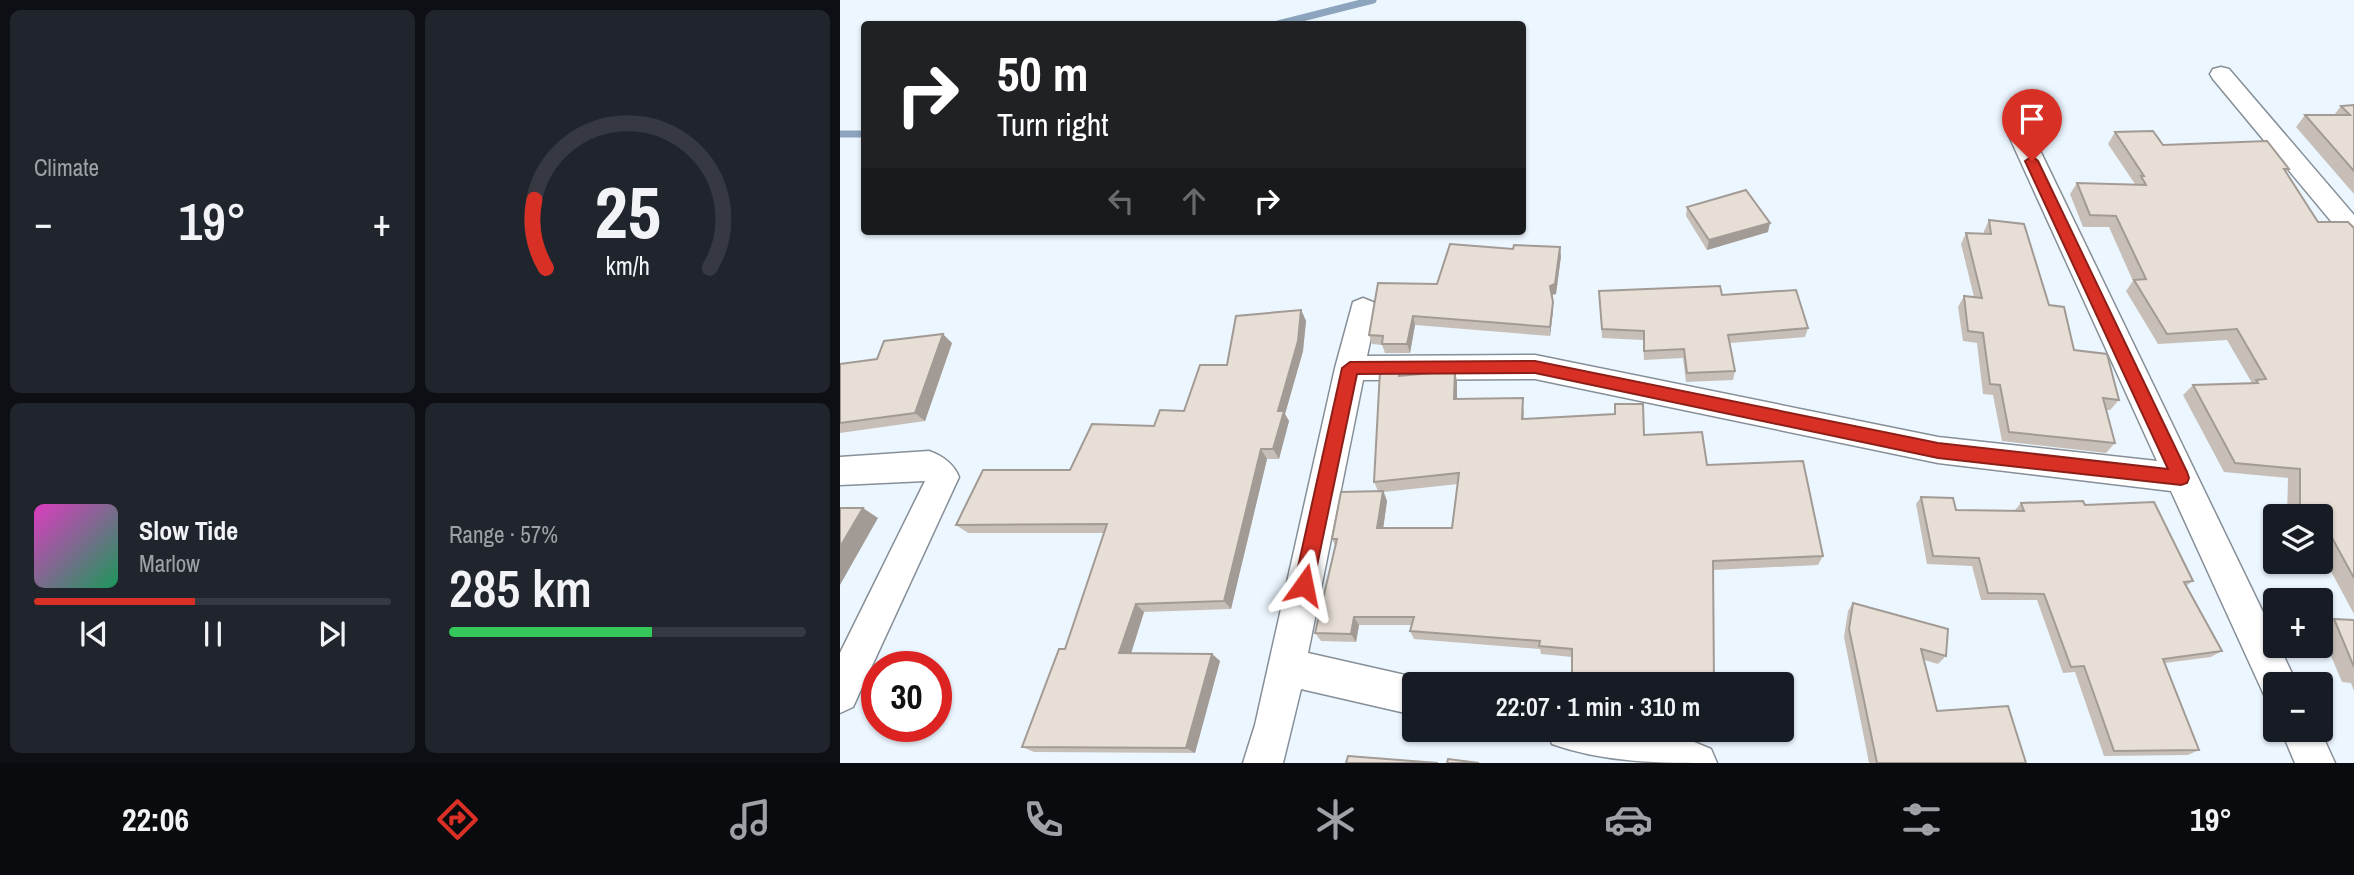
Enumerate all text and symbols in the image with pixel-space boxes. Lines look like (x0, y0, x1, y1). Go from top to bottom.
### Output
text: 50 m (997, 40, 1089, 106)
icon: right (882, 49, 973, 140)
pin (2002, 89, 2062, 161)
icon: arrive (2013, 100, 2051, 138)
text: Turn right (997, 103, 1109, 146)
text: Climate (34, 152, 99, 183)
text: 25 (594, 163, 661, 261)
icon: left (1102, 182, 1140, 220)
icon: ahead (1175, 182, 1213, 220)
icon: right (1248, 182, 1286, 220)
text: 19° (178, 186, 247, 256)
text: − (34, 197, 52, 248)
text: + (373, 197, 391, 248)
text: km/h (605, 248, 650, 282)
map controls (2263, 504, 2333, 742)
button: layers (2263, 504, 2333, 574)
text: Slow Tide (139, 513, 238, 548)
text: Range · 57% (449, 519, 558, 550)
text: Marlow (139, 548, 200, 579)
position arrow (1267, 548, 1341, 622)
text: 285 km (449, 553, 592, 623)
button: + (2263, 588, 2333, 658)
icon: previous (75, 615, 113, 653)
icon: pause (194, 615, 232, 653)
icon: next (313, 615, 351, 653)
speed limit sign: 30 (861, 651, 952, 742)
button: − (2263, 672, 2333, 742)
text: 22:07 · 1 min · 310 m (1496, 689, 1700, 724)
icon: directions (433, 795, 482, 844)
icon: music (726, 795, 775, 844)
icon: phone (1019, 795, 1068, 844)
icon: climate (1311, 795, 1360, 844)
icon: car (1604, 795, 1653, 844)
icon: filters (1897, 795, 1946, 844)
text: 22:06 (122, 798, 189, 841)
text: 19° (2190, 798, 2232, 841)

